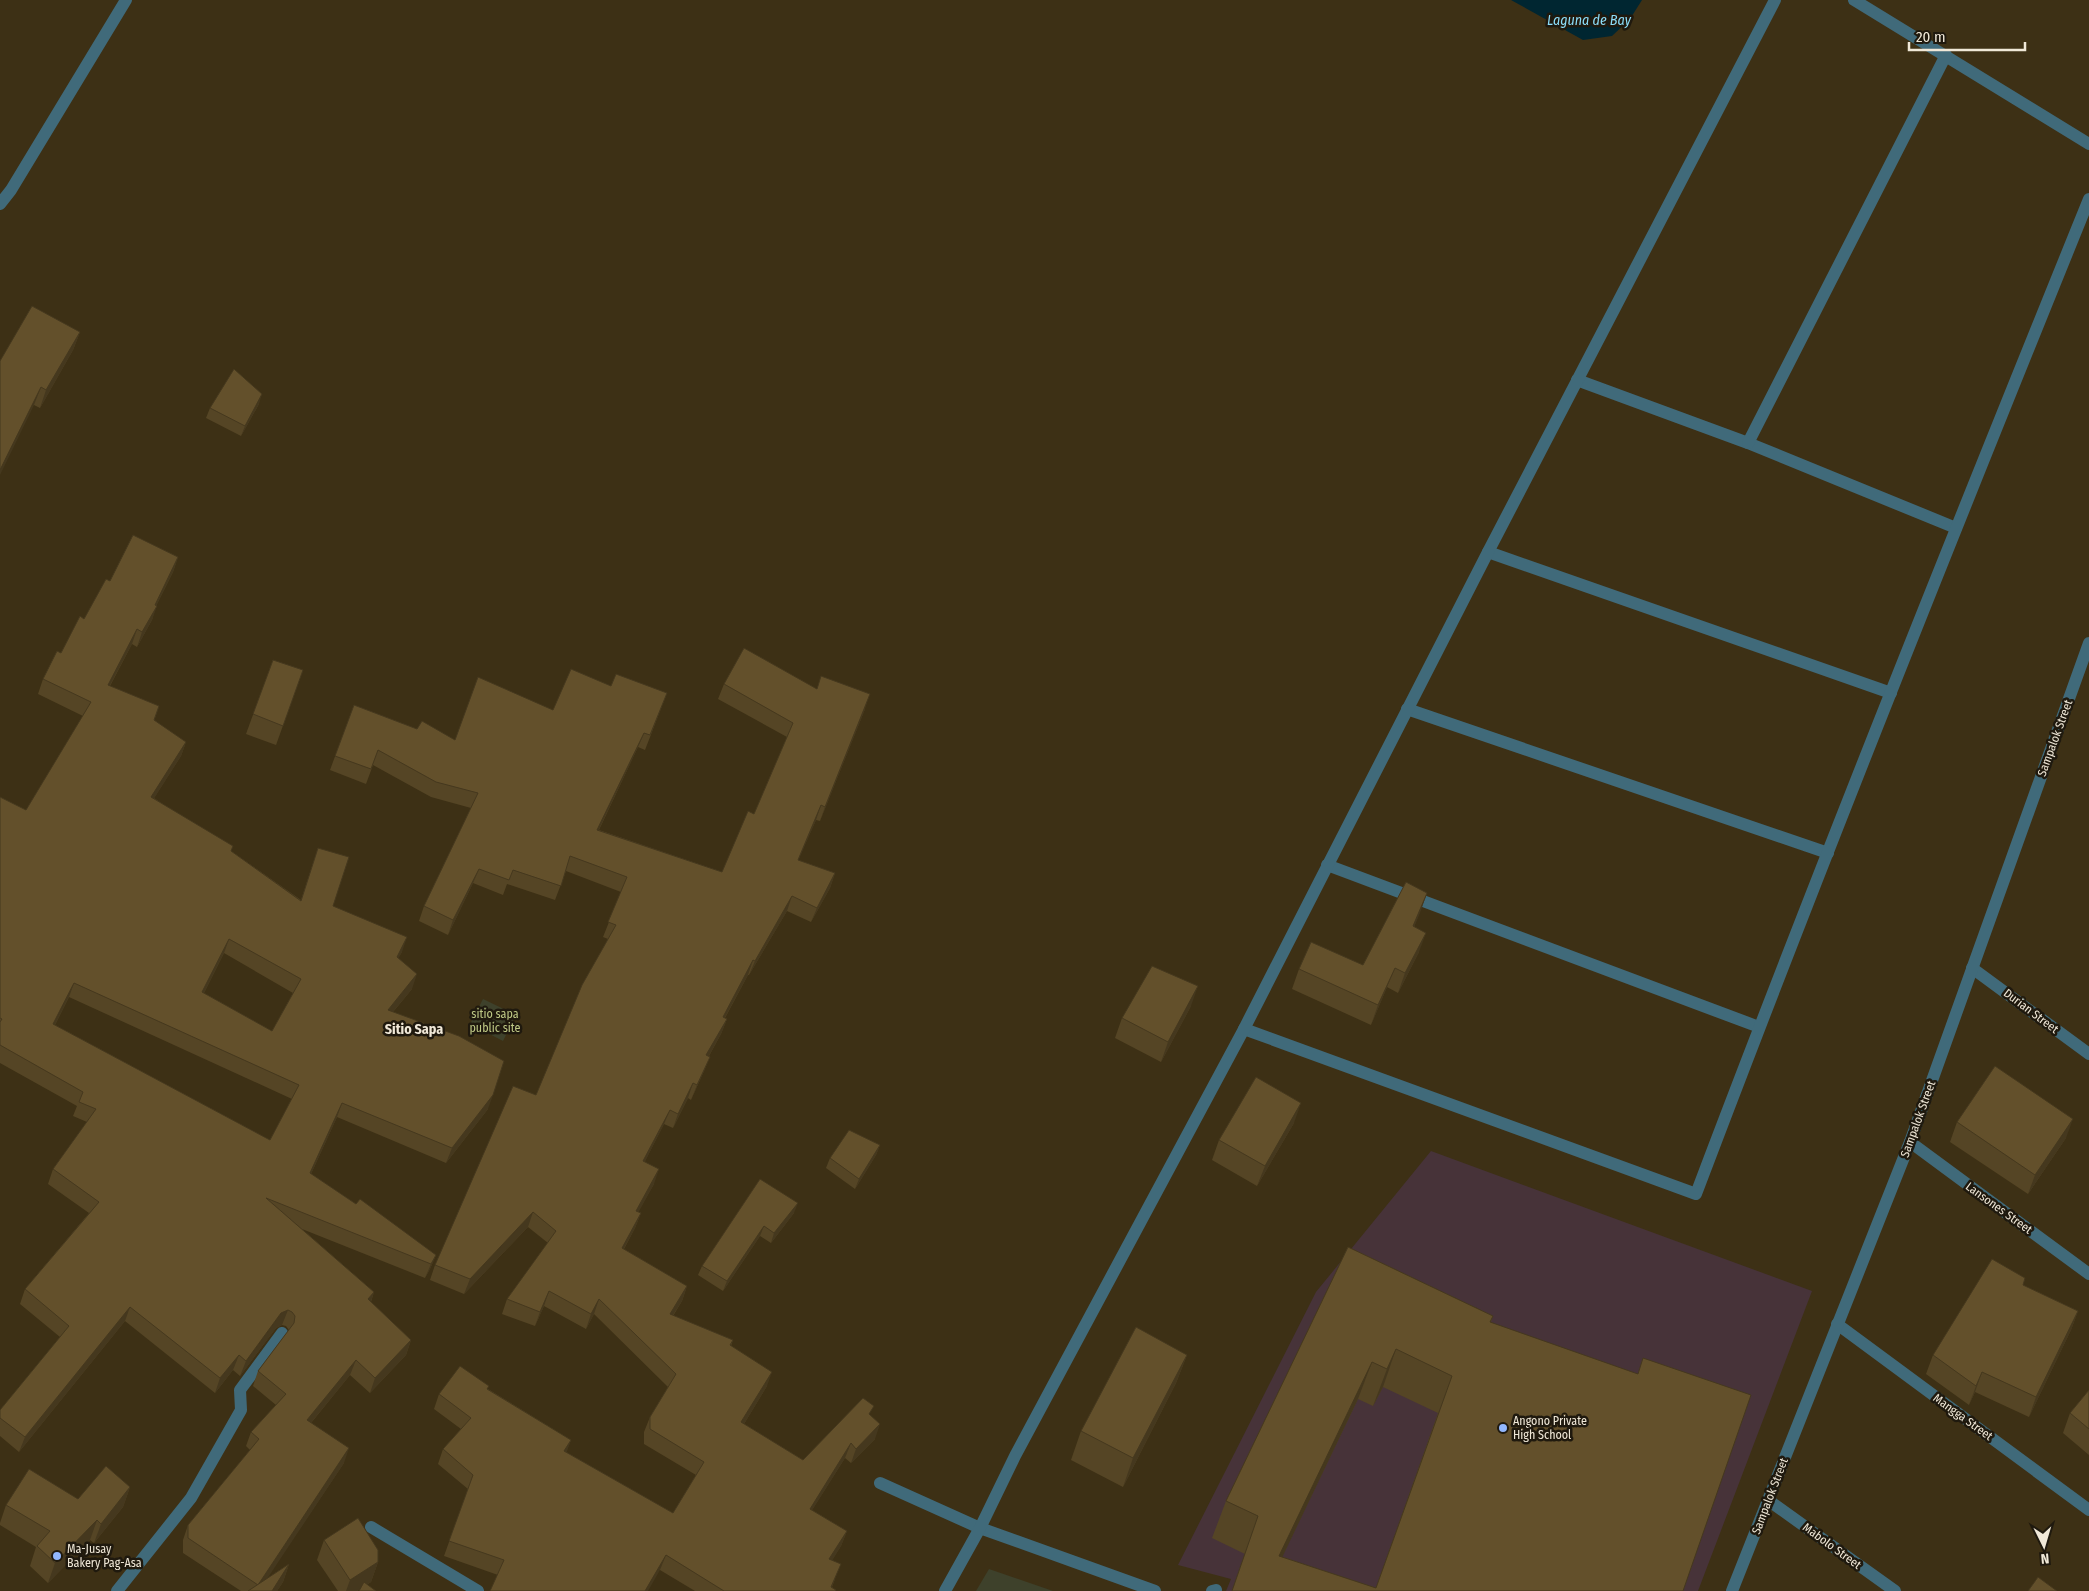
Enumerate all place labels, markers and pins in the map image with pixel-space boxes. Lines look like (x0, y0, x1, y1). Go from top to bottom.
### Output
place label: Angono Private High School (1513, 1414, 1587, 1442)
marker: Angono Private High School (1497, 1422, 1509, 1434)
place label: Ma-Jusay Bakery Pag-Asa (67, 1542, 142, 1570)
marker: Ma-Jusay Bakery Pag-Asa (51, 1550, 63, 1562)

